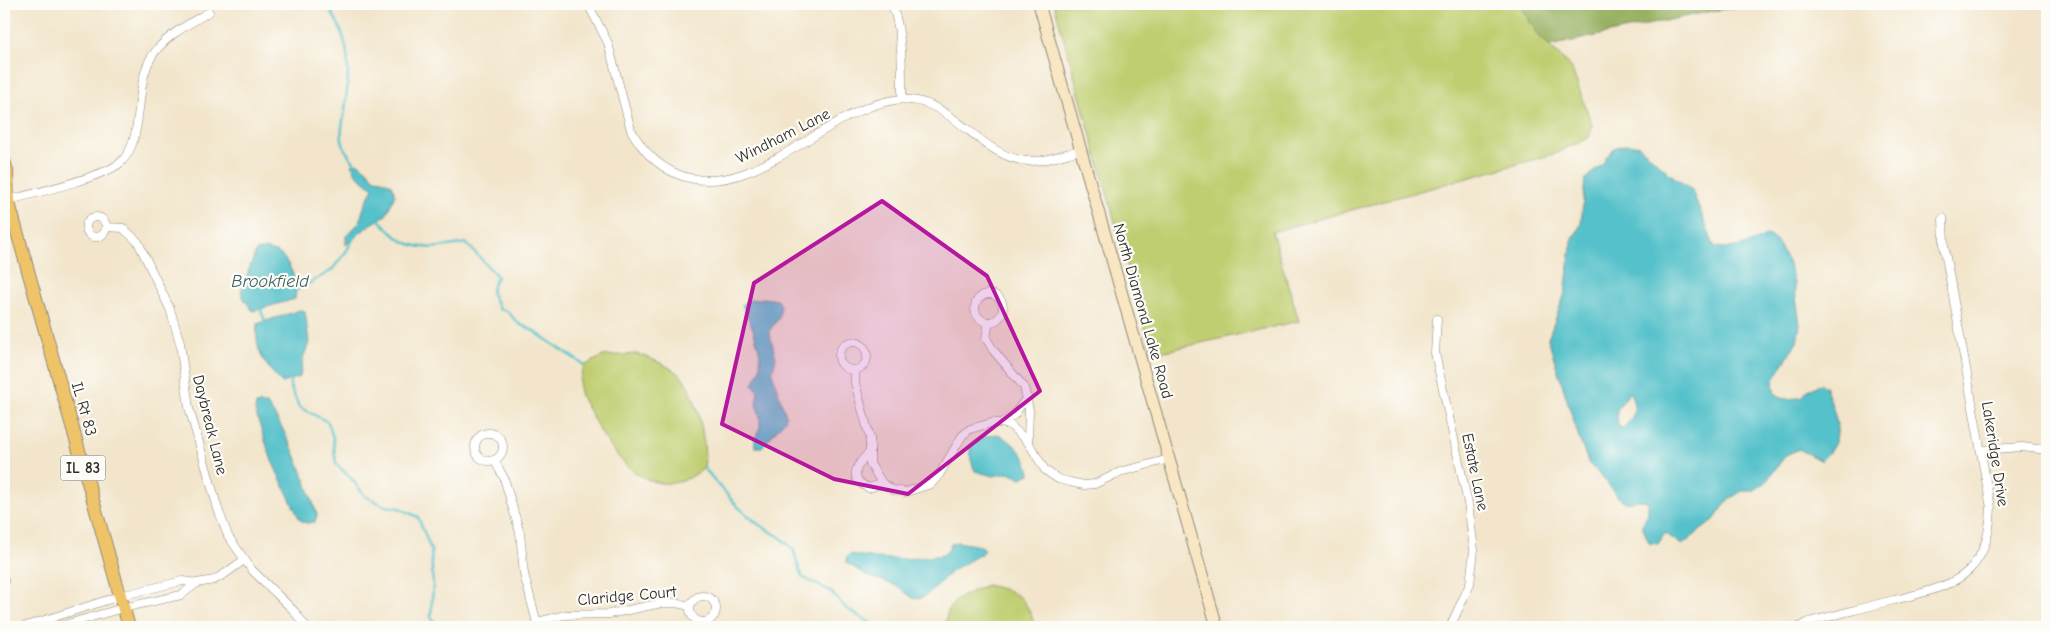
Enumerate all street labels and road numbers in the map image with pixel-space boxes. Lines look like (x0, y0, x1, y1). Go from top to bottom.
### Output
street label: Windham Lane (733, 105, 833, 167)
street label: North Diamond Lake Road (1109, 221, 1177, 401)
street label: Daybreak Lane (189, 373, 231, 477)
street label: IL Rt 83 (68, 380, 100, 438)
street label: Lakeridge Drive (1978, 400, 2012, 508)
street label: Estate Lane (1458, 431, 1492, 513)
road number: IL 83 (61, 456, 106, 480)
street label: Claridge Court (577, 583, 678, 609)

